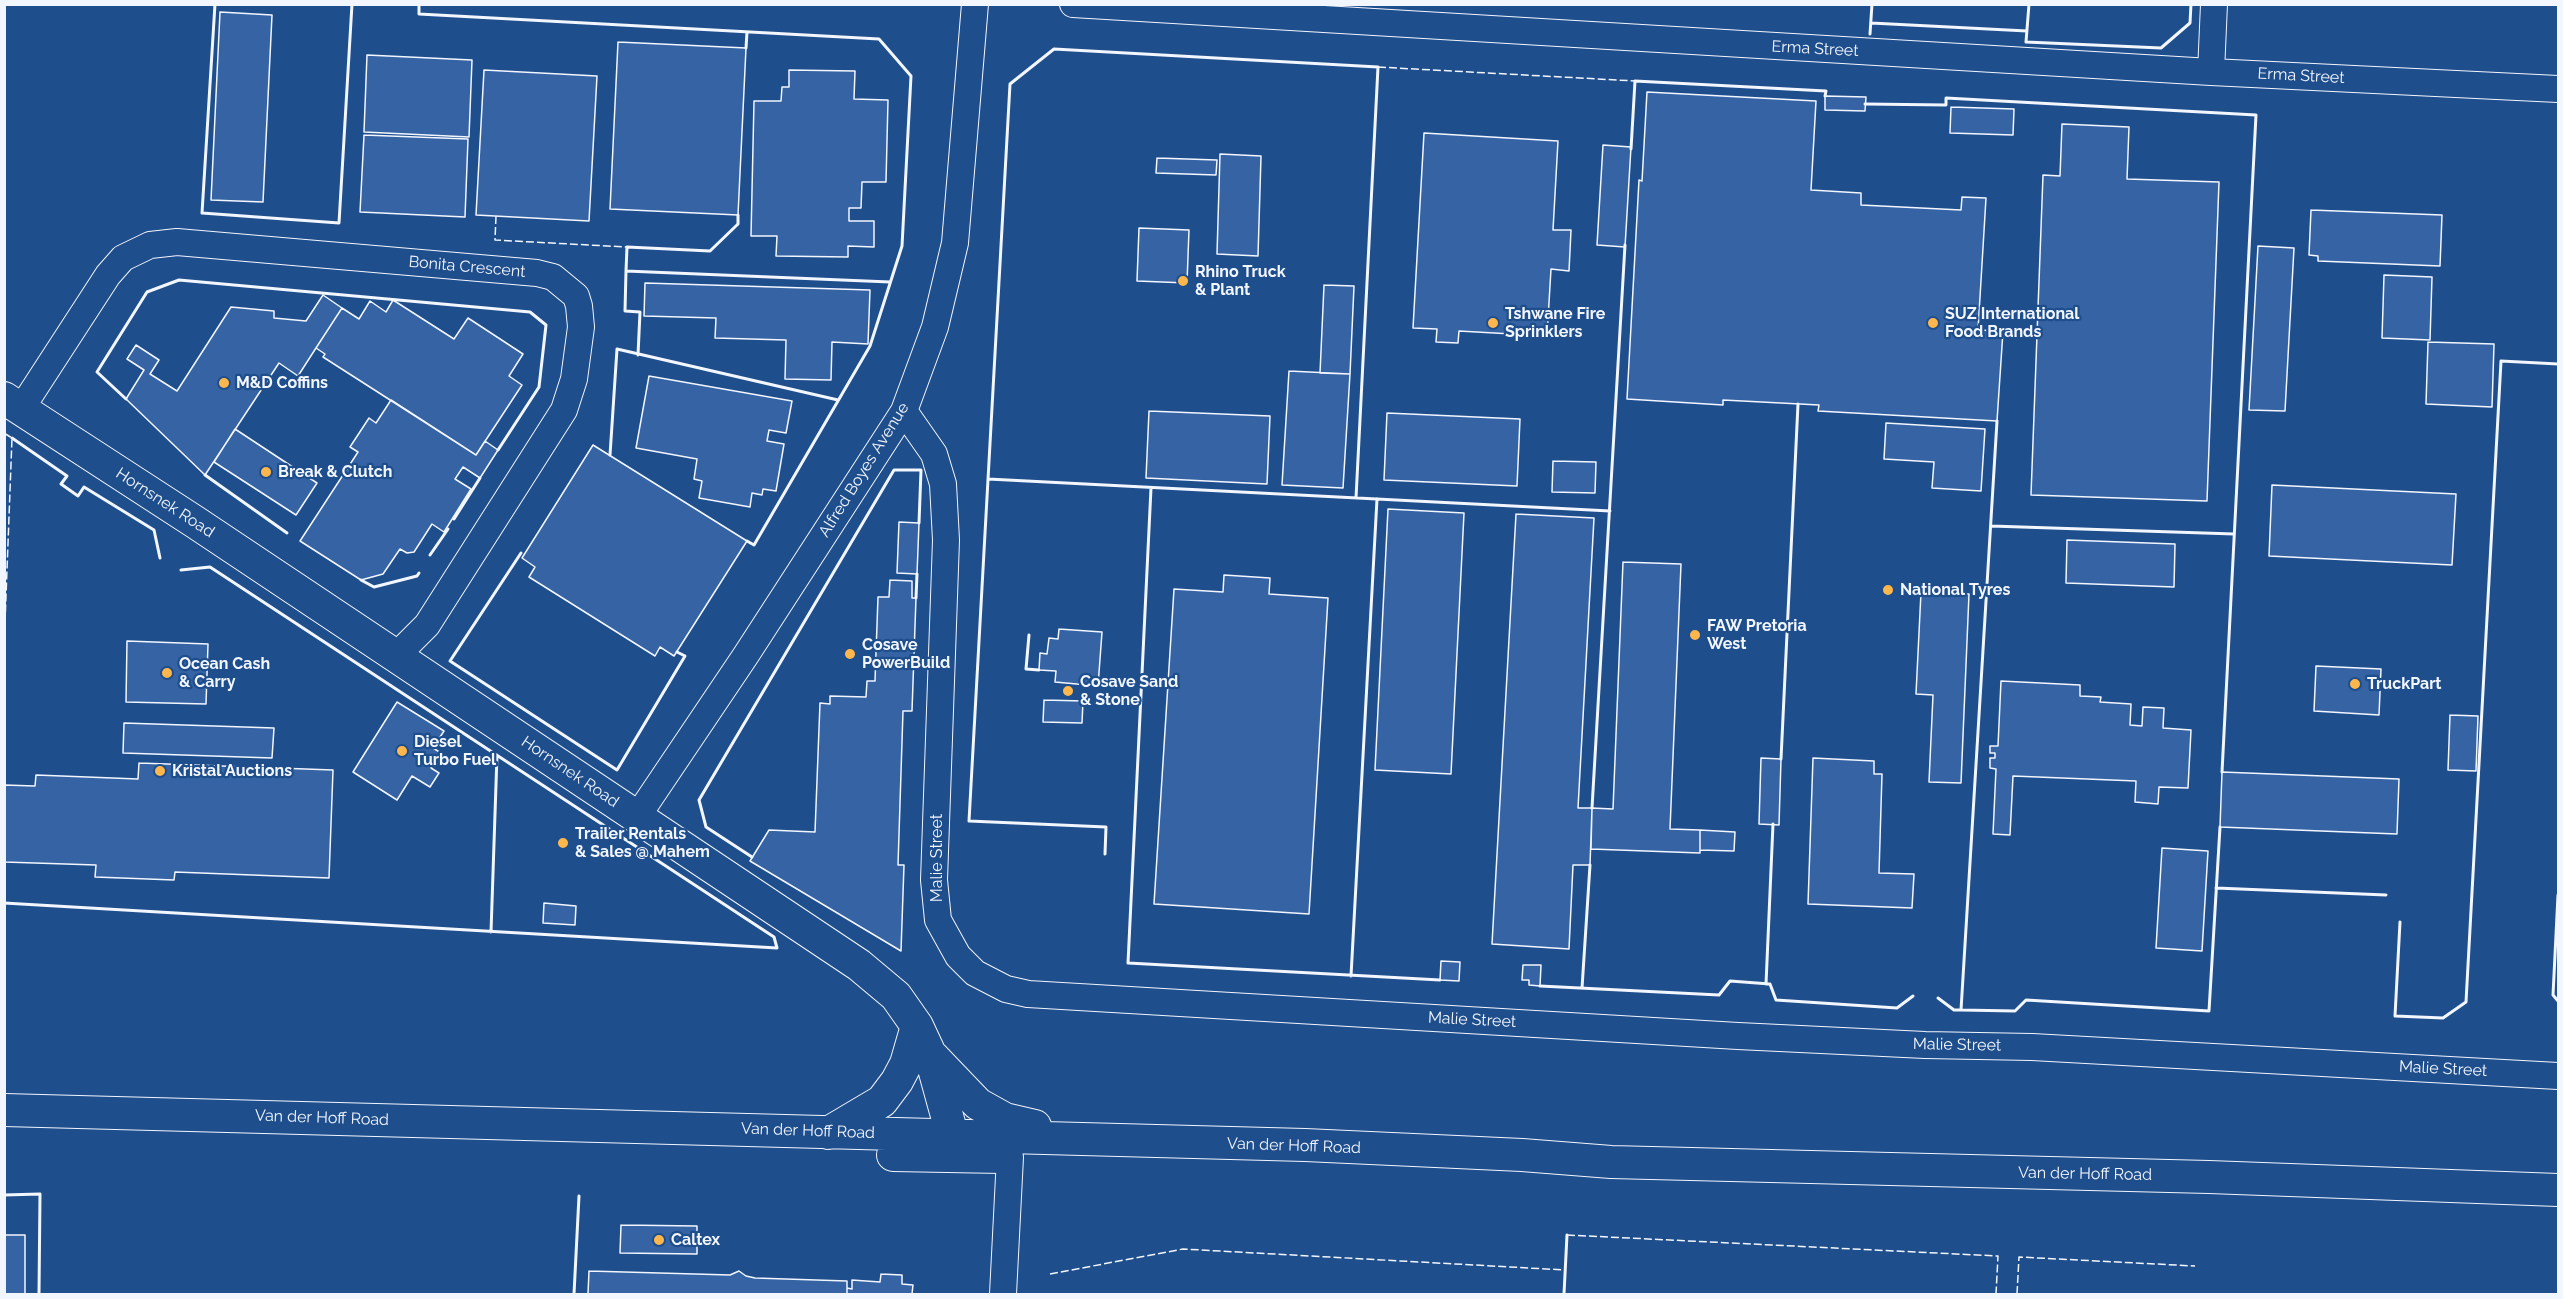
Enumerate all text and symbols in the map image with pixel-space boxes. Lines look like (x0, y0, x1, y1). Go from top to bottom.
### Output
street label: Erma Street (1771, 37, 1859, 61)
street label: Erma Street (2257, 64, 2345, 88)
street label: Bonita Crescent (408, 252, 526, 282)
place label: Rhino Truck & Plant (1195, 262, 1286, 300)
marker: Rhino Truck & Plant (1176, 274, 1190, 288)
place label: Tshwane Fire Sprinklers (1505, 304, 1605, 342)
place label: SUZ International Food Brands (1945, 304, 2079, 342)
marker: Tshwane Fire Sprinklers (1486, 316, 1500, 330)
marker: SUZ International Food Brands (1926, 316, 1940, 330)
place label: M&D Coffins (236, 373, 328, 393)
marker: M&D Coffins (217, 376, 231, 390)
street label: Alfred Boyes Avenue (815, 399, 913, 541)
place label: Break & Clutch (278, 462, 392, 482)
street label: Hornsnek Road (112, 464, 218, 542)
marker: Break & Clutch (259, 465, 273, 479)
place label: National Tyres (1900, 580, 2010, 600)
marker: National Tyres (1881, 583, 1895, 597)
place label: FAW Pretoria West (1707, 616, 1807, 654)
marker: FAW Pretoria West (1688, 628, 1702, 642)
place label: Cosave PowerBuild (862, 635, 950, 673)
marker: Cosave PowerBuild (843, 647, 857, 661)
place label: Ocean Cash & Carry (179, 654, 270, 692)
marker: Ocean Cash & Carry (160, 666, 174, 680)
place label: Cosave Sand & Stone (1080, 672, 1178, 710)
place label: TruckPart (2367, 674, 2442, 694)
marker: TruckPart (2348, 677, 2362, 691)
marker: Cosave Sand & Stone (1061, 684, 1075, 698)
place label: Diesel Turbo Fuel (414, 732, 496, 770)
street label: Hornsnek Road (518, 732, 622, 812)
marker: Diesel Turbo Fuel (395, 744, 409, 758)
place label: Kristal Auctions (172, 761, 292, 781)
marker: Kristal Auctions (153, 764, 167, 778)
street label: Malie Street (927, 814, 947, 902)
place label: Trailer Rentals & Sales @ Mahem (575, 824, 710, 862)
marker: Trailer Rentals & Sales @ Mahem (556, 836, 570, 850)
street label: Malie Street (1427, 1008, 1517, 1032)
street label: Malie Street (1913, 1035, 2001, 1055)
street label: Malie Street (2398, 1057, 2488, 1081)
street label: Van der Hoff Road (255, 1106, 389, 1130)
street label: Van der Hoff Road (741, 1119, 875, 1143)
street label: Van der Hoff Road (1227, 1134, 1361, 1158)
street label: Van der Hoff Road (2018, 1163, 2152, 1185)
place label: Caltex (671, 1230, 720, 1250)
marker: Caltex (652, 1233, 666, 1247)

